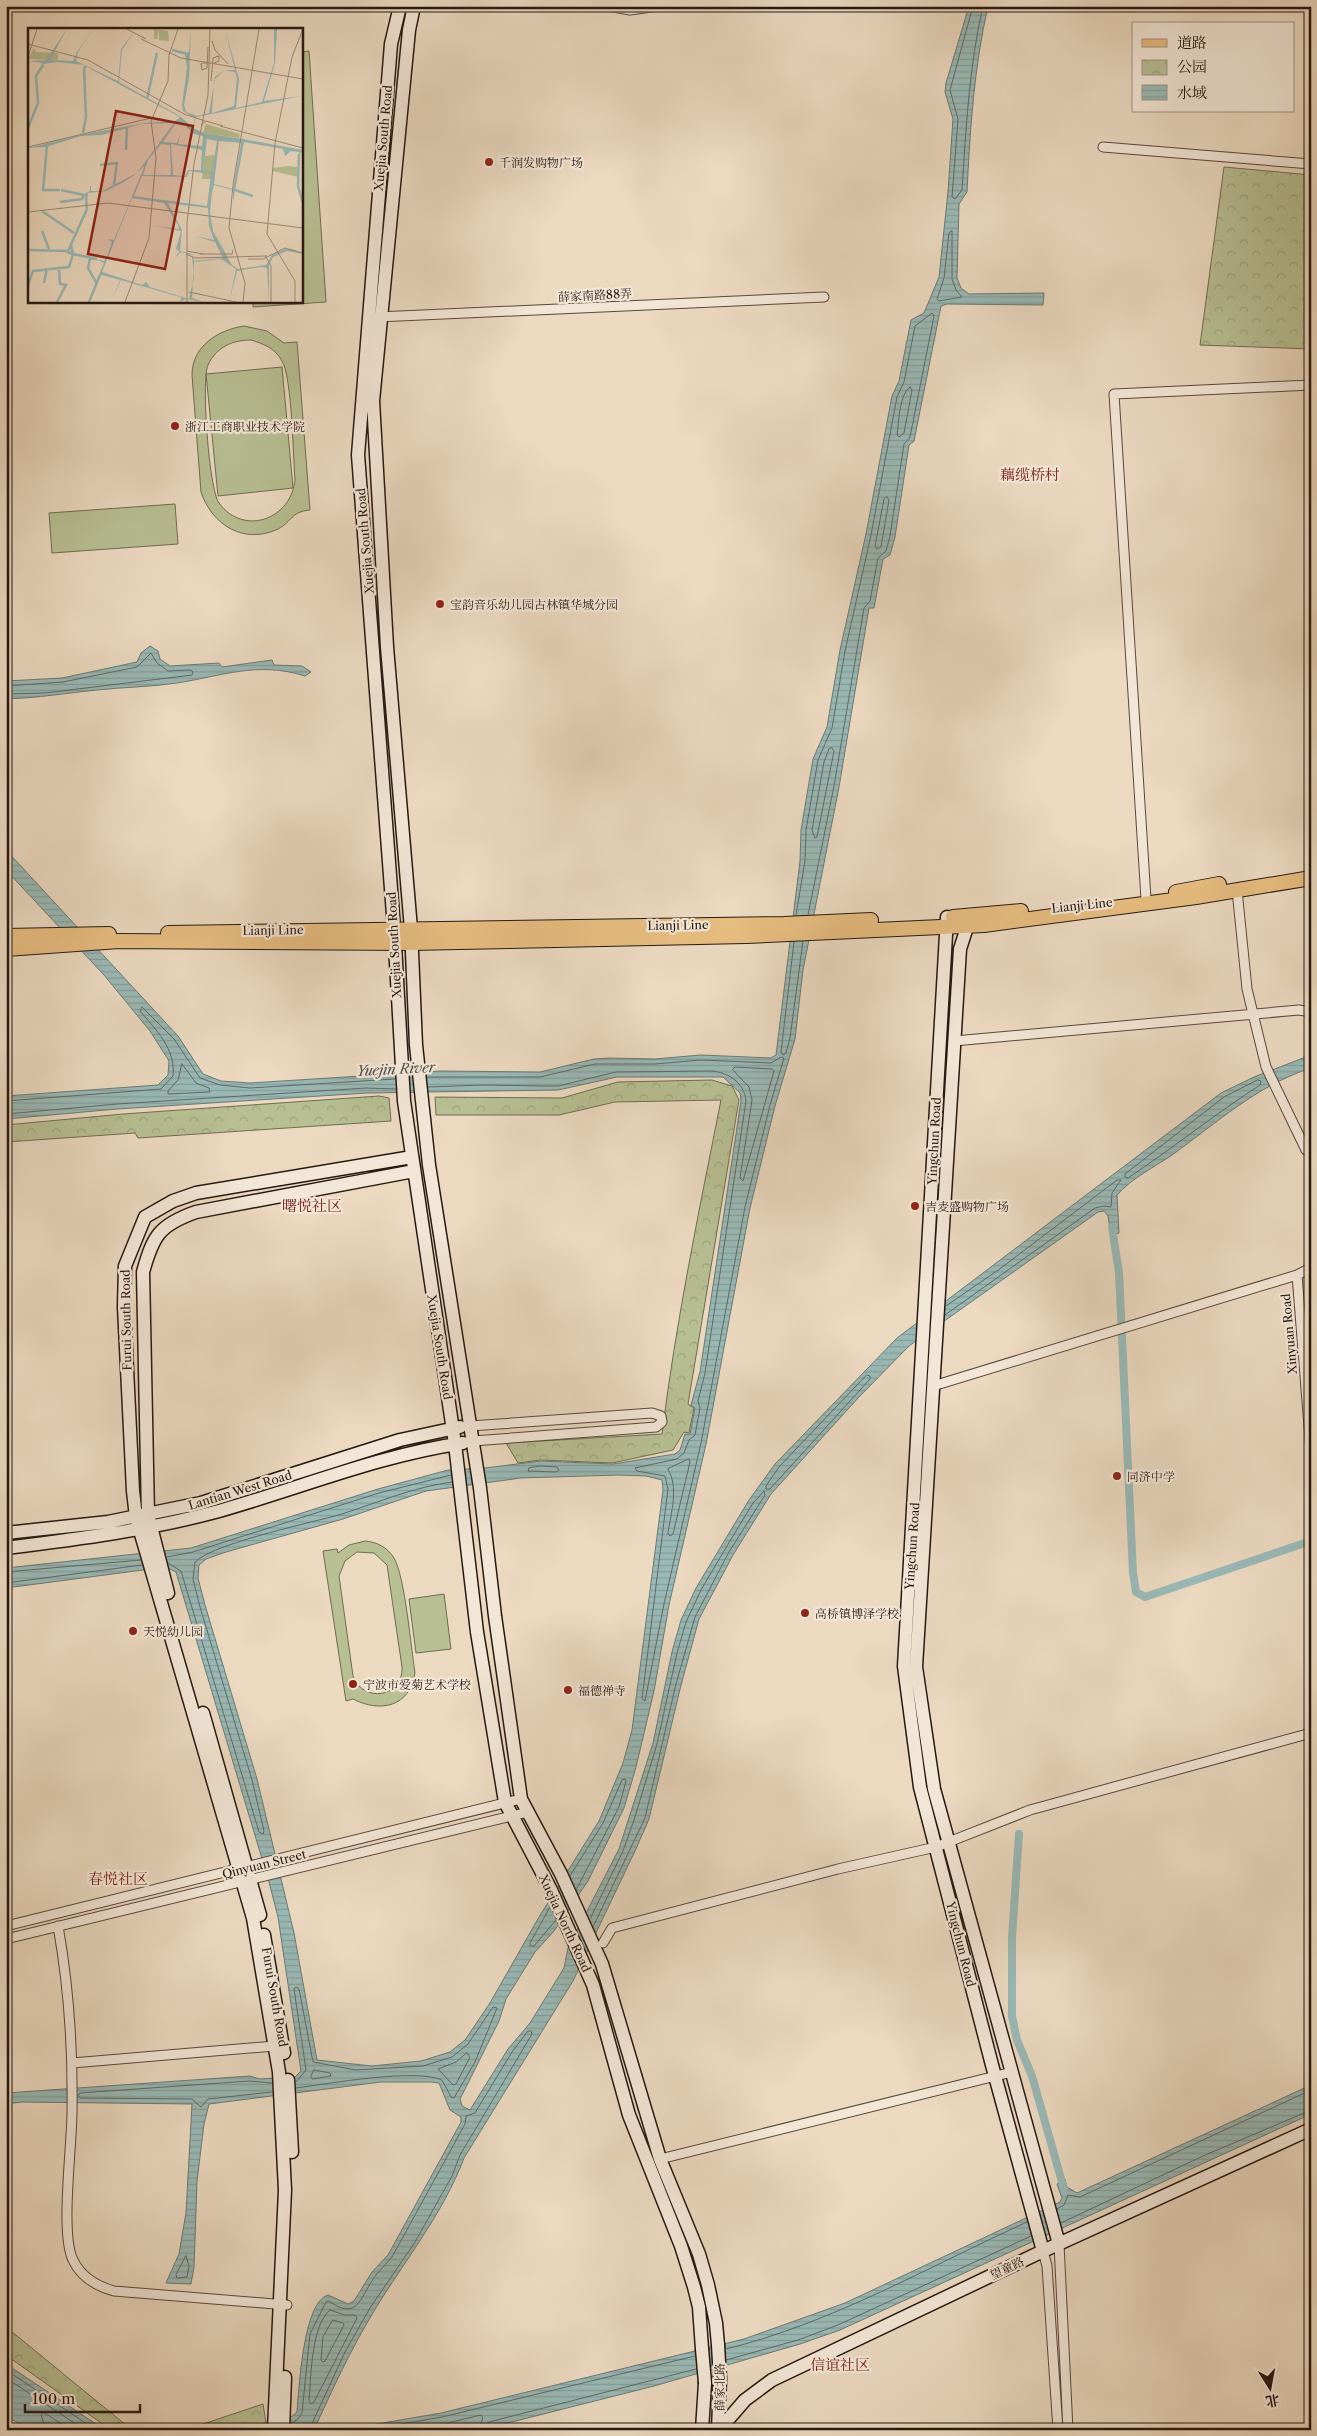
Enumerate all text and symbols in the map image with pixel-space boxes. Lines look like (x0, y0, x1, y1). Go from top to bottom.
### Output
legend (1132, 22, 1294, 112)
inset map (28, 28, 302, 302)
text: 道路 (1177, 33, 1207, 52)
text: 公园 (1177, 57, 1207, 76)
text: 水域 (1177, 83, 1207, 102)
street label: Xuejia South Road (371, 84, 395, 193)
place label: 千润发购物广场 (499, 155, 583, 170)
marker: 千润发购物广场 (483, 156, 495, 168)
street label: 薛家南路88弄 (558, 286, 632, 304)
place label: 浙江工商职业技术学院 (185, 419, 305, 434)
marker: 浙江工商职业技术学院 (169, 420, 181, 432)
district label: 藕缆桥村 (1000, 465, 1060, 484)
street label: Xuejia South Road (353, 487, 377, 596)
place label: 宝韵音乐幼儿园古林镇华城分园 (450, 597, 618, 612)
marker: 宝韵音乐幼儿园古林镇华城分园 (434, 598, 446, 610)
street label: Xuejia South Road (384, 891, 404, 1000)
street label: Lianji Line (1051, 894, 1114, 916)
street label: Lianji Line (647, 917, 709, 933)
street label: Lianji Line (242, 922, 304, 938)
water label: Yuejin River (356, 1058, 437, 1080)
street label: Yingchun Road (924, 1096, 944, 1186)
district label: 曙悦社区 (282, 1196, 342, 1215)
place label: 吉麦盛购物广场 (925, 1199, 1009, 1214)
marker: 吉麦盛购物广场 (909, 1200, 921, 1212)
street label: Furui South Road (118, 1269, 134, 1371)
street label: Xuejia South Road (424, 1292, 456, 1401)
street label: Xinyuan Road (1278, 1292, 1300, 1376)
street label: Lantian West Road (187, 1467, 294, 1513)
place label: 同济中学 (1127, 1469, 1175, 1484)
marker: 同济中学 (1111, 1470, 1123, 1482)
street label: Yingchun Road (901, 1501, 923, 1591)
place label: 高桥镇博泽学校 (815, 1606, 899, 1621)
marker: 高桥镇博泽学校 (799, 1607, 811, 1619)
place label: 天悦幼儿园 (143, 1624, 203, 1639)
marker: 天悦幼儿园 (127, 1625, 139, 1637)
place label: 宁波市爱菊艺术学校 (363, 1677, 471, 1692)
marker: 宁波市爱菊艺术学校 (347, 1678, 359, 1690)
place label: 福德禅寺 (578, 1683, 626, 1698)
marker: 福德禅寺 (562, 1684, 574, 1696)
street label: Qinyuan Street (220, 1846, 308, 1882)
district label: 春悦社区 (88, 1869, 148, 1888)
street label: Xuejia North Road (535, 1871, 595, 1975)
street label: Yingchun Road (943, 1899, 979, 1989)
street label: Furui South Road (259, 1946, 291, 2049)
street label: 望童路 (988, 2254, 1026, 2282)
district label: 信谊社区 (810, 2355, 870, 2374)
street label: 薛家北路 (712, 2363, 727, 2411)
north arrow (1244, 2364, 1294, 2414)
scale bar (25, 2381, 140, 2413)
text: 100 m (32, 2389, 75, 2408)
text: 北 (1264, 2391, 1281, 2411)

